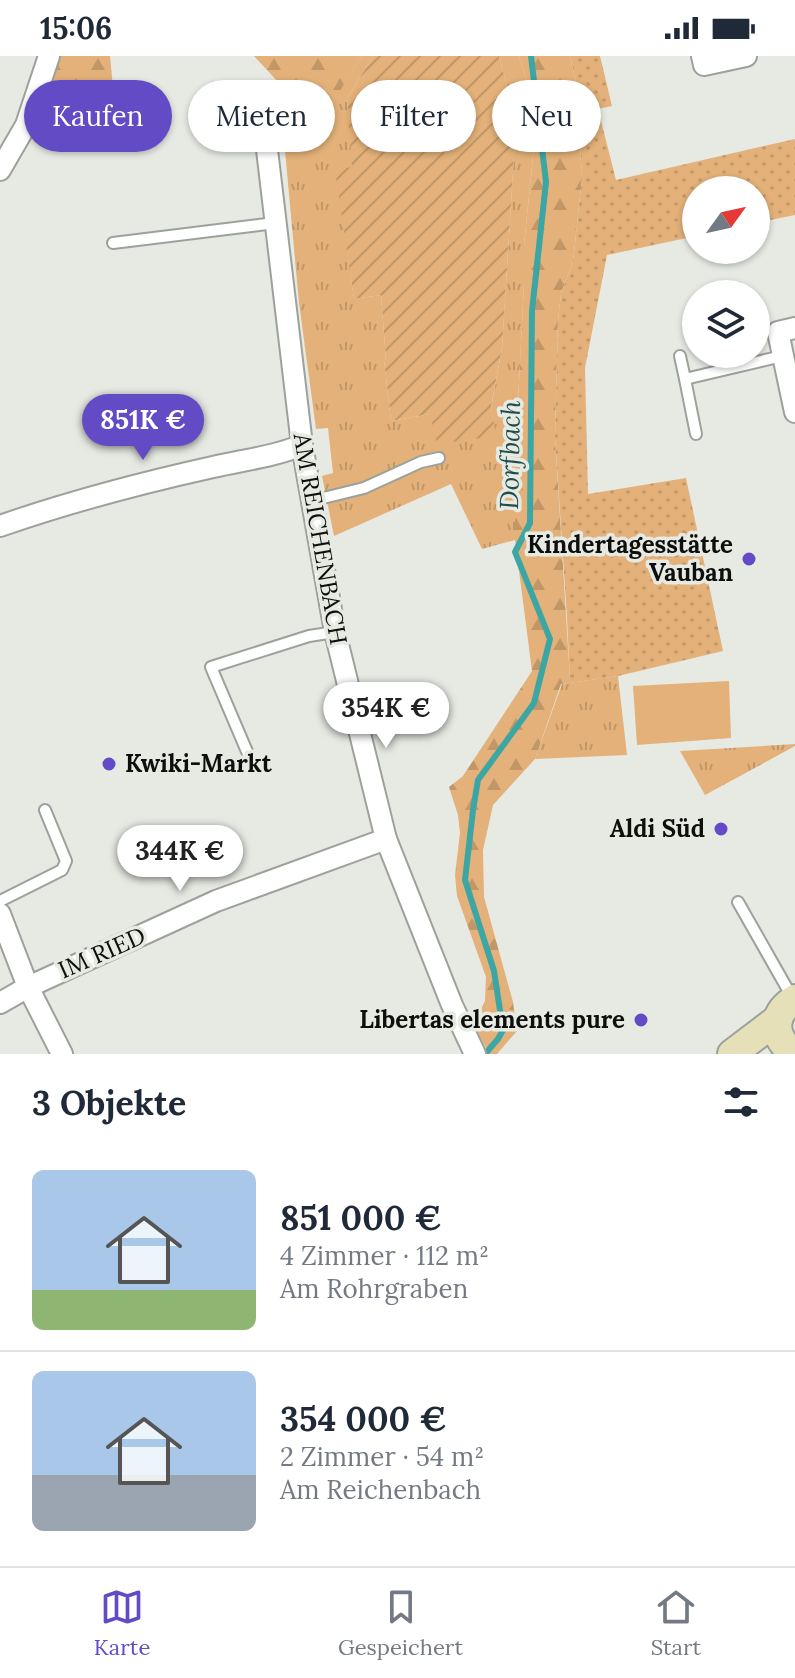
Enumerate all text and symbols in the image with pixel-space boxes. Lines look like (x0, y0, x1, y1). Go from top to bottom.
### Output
text: 15:06 (40, 9, 112, 47)
chip: Kaufen (24, 80, 172, 152)
chip: Mieten (188, 80, 335, 152)
chip: Filter (351, 80, 476, 152)
chip: Neu (492, 80, 601, 152)
north arrow (682, 176, 770, 264)
map controls (682, 176, 770, 368)
button: layers (682, 280, 770, 368)
pin: 851K € (78, 394, 208, 462)
water label: Dorfbach (492, 400, 527, 510)
text: 851K € (100, 403, 186, 436)
street label: AM REICHENBACH (286, 430, 354, 647)
place label: Kindertagesstätte Vauban (527, 529, 733, 588)
marker: Kindertagesstätte Vauban (740, 550, 758, 568)
pin: 354K € (321, 682, 451, 750)
text: 354K € (341, 691, 431, 724)
place label: Kwiki-Markt (125, 748, 273, 779)
marker: Kwiki-Markt (100, 755, 118, 773)
place label: Aldi Süd (610, 813, 705, 844)
marker: Aldi Süd (712, 820, 730, 838)
pin: 344K € (115, 825, 245, 893)
text: 344K € (135, 834, 225, 867)
street label: IM RIED (53, 920, 150, 985)
place label: Libertas elements pure (359, 1004, 625, 1035)
marker: Libertas elements pure (632, 1011, 650, 1029)
icon: filters (719, 1080, 763, 1124)
text: 3 Objekte (32, 1081, 186, 1124)
text: 851 000 € (280, 1196, 442, 1239)
icon: home (96, 1202, 192, 1298)
text: 4 Zimmer · 112 m² (280, 1239, 489, 1272)
text: Am Rohrgraben (280, 1272, 468, 1305)
text: 354 000 € (280, 1397, 447, 1440)
icon: home (96, 1403, 192, 1499)
text: 2 Zimmer · 54 m² (280, 1440, 484, 1473)
text: Am Reichenbach (280, 1473, 481, 1506)
tab: Karte (94, 1585, 150, 1661)
tab: Gespeichert (338, 1585, 463, 1661)
tab: Start (651, 1585, 701, 1661)

